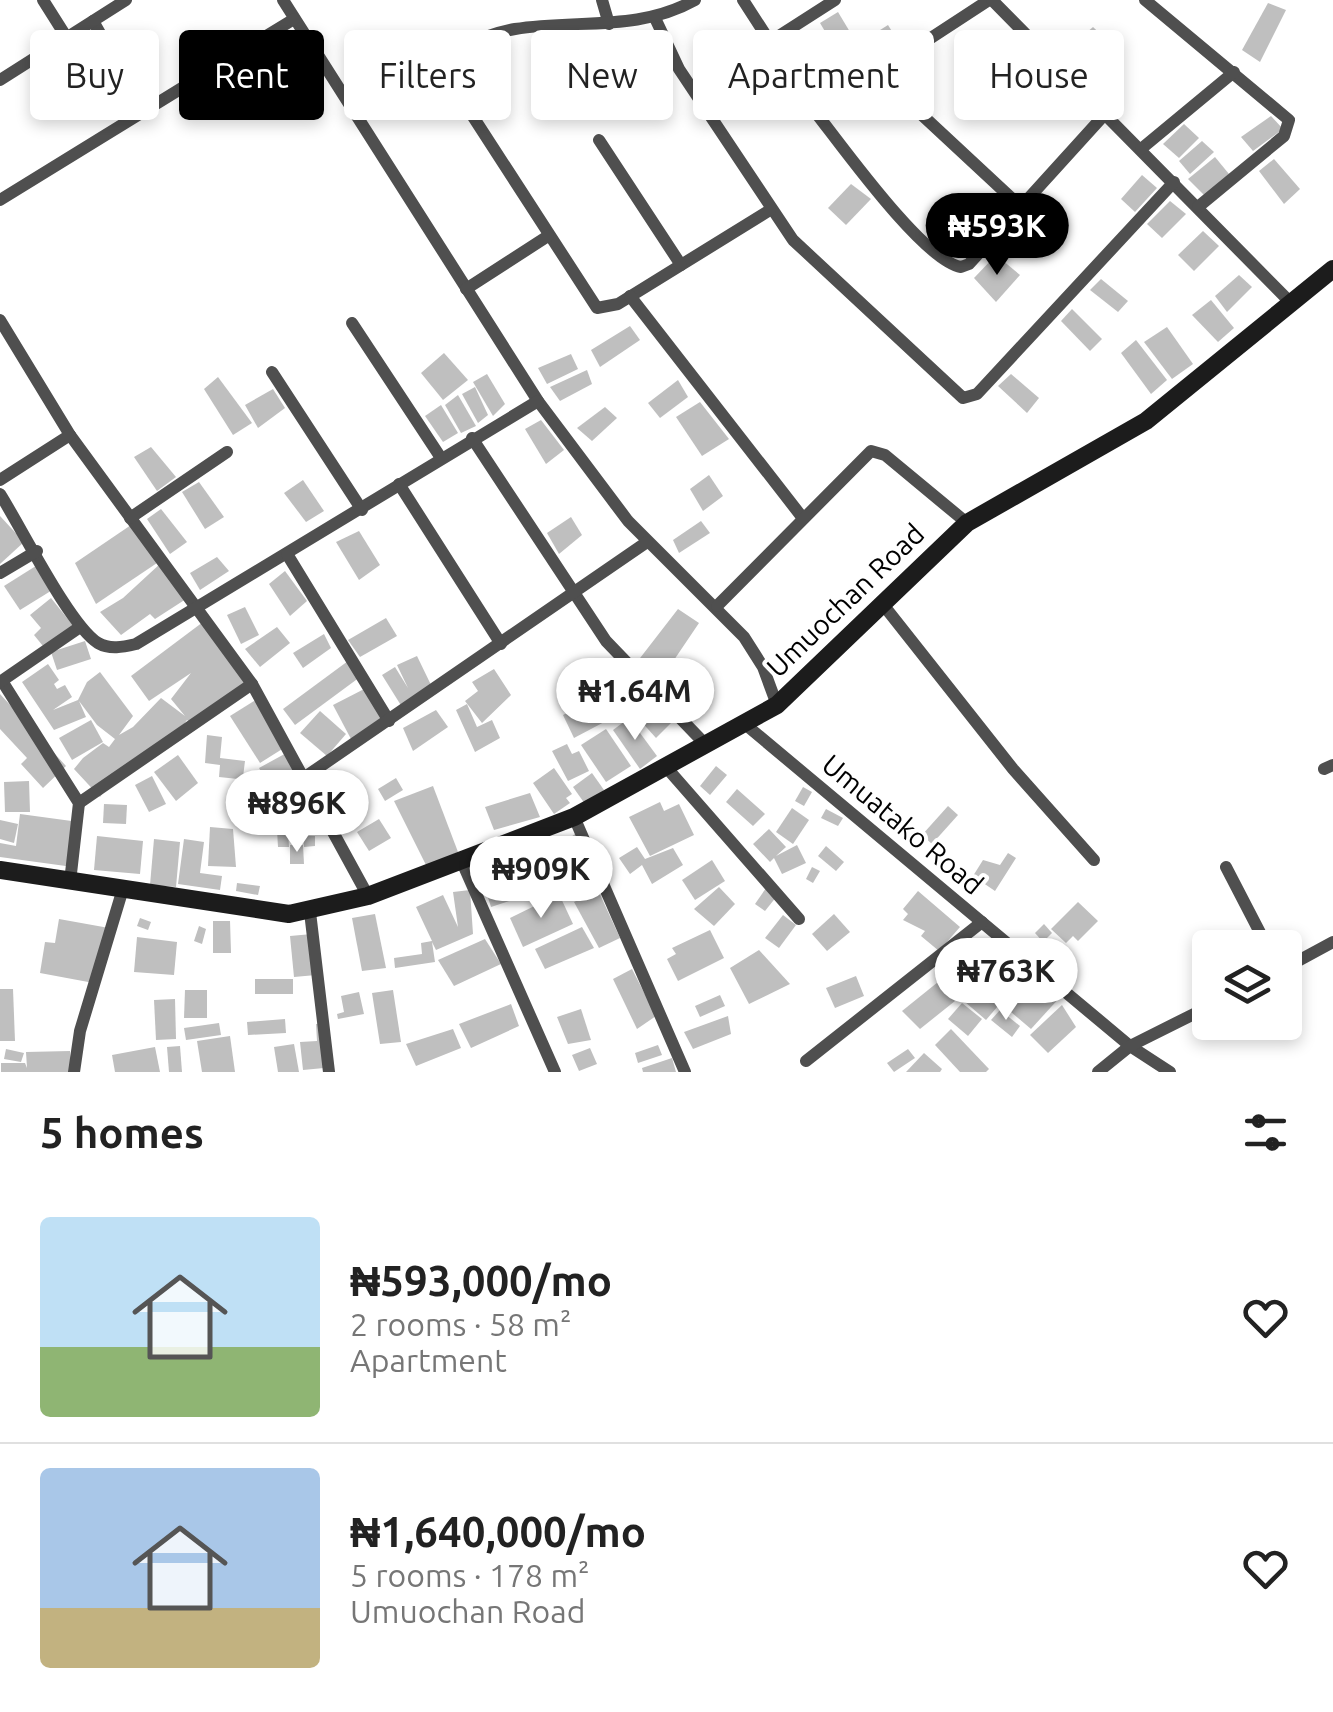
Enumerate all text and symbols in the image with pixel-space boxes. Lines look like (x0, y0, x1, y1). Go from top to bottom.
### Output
chip: Buy (30, 30, 159, 120)
chip: Rent (179, 30, 324, 120)
chip: Filters (344, 30, 511, 120)
chip: New (531, 30, 673, 120)
chip: Apartment (693, 30, 934, 120)
chip: House (954, 30, 1124, 120)
pin: ₦593K (927, 193, 1067, 278)
text: ₦593K (948, 207, 1046, 243)
street label: Umuochan Road (760, 517, 930, 683)
pin: ₦1.64M (554, 658, 716, 743)
text: ₦1.64M (578, 672, 692, 708)
street label: Umuatako Road (816, 748, 990, 900)
pin: ₦896K (227, 770, 367, 855)
text: ₦896K (248, 784, 346, 820)
pin: ₦909K (471, 836, 611, 921)
text: ₦909K (492, 850, 590, 886)
map controls (1192, 930, 1302, 1040)
button: layers (1192, 930, 1302, 1040)
pin: ₦763K (936, 938, 1076, 1023)
text: ₦763K (957, 952, 1055, 988)
icon: filters (1238, 1105, 1293, 1160)
text: 5 homes (40, 1109, 204, 1156)
icon: home (120, 1257, 240, 1377)
text: ₦593,000/mo (350, 1257, 612, 1304)
icon: heart (1238, 1290, 1293, 1345)
text: 2 rooms · 58 m² (350, 1306, 571, 1342)
text: Apartment (350, 1342, 507, 1378)
icon: home (120, 1508, 240, 1628)
text: ₦1,640,000/mo (350, 1508, 646, 1555)
icon: heart (1238, 1541, 1293, 1596)
text: 5 rooms · 178 m² (350, 1557, 590, 1593)
text: Umuochan Road (350, 1593, 585, 1629)

